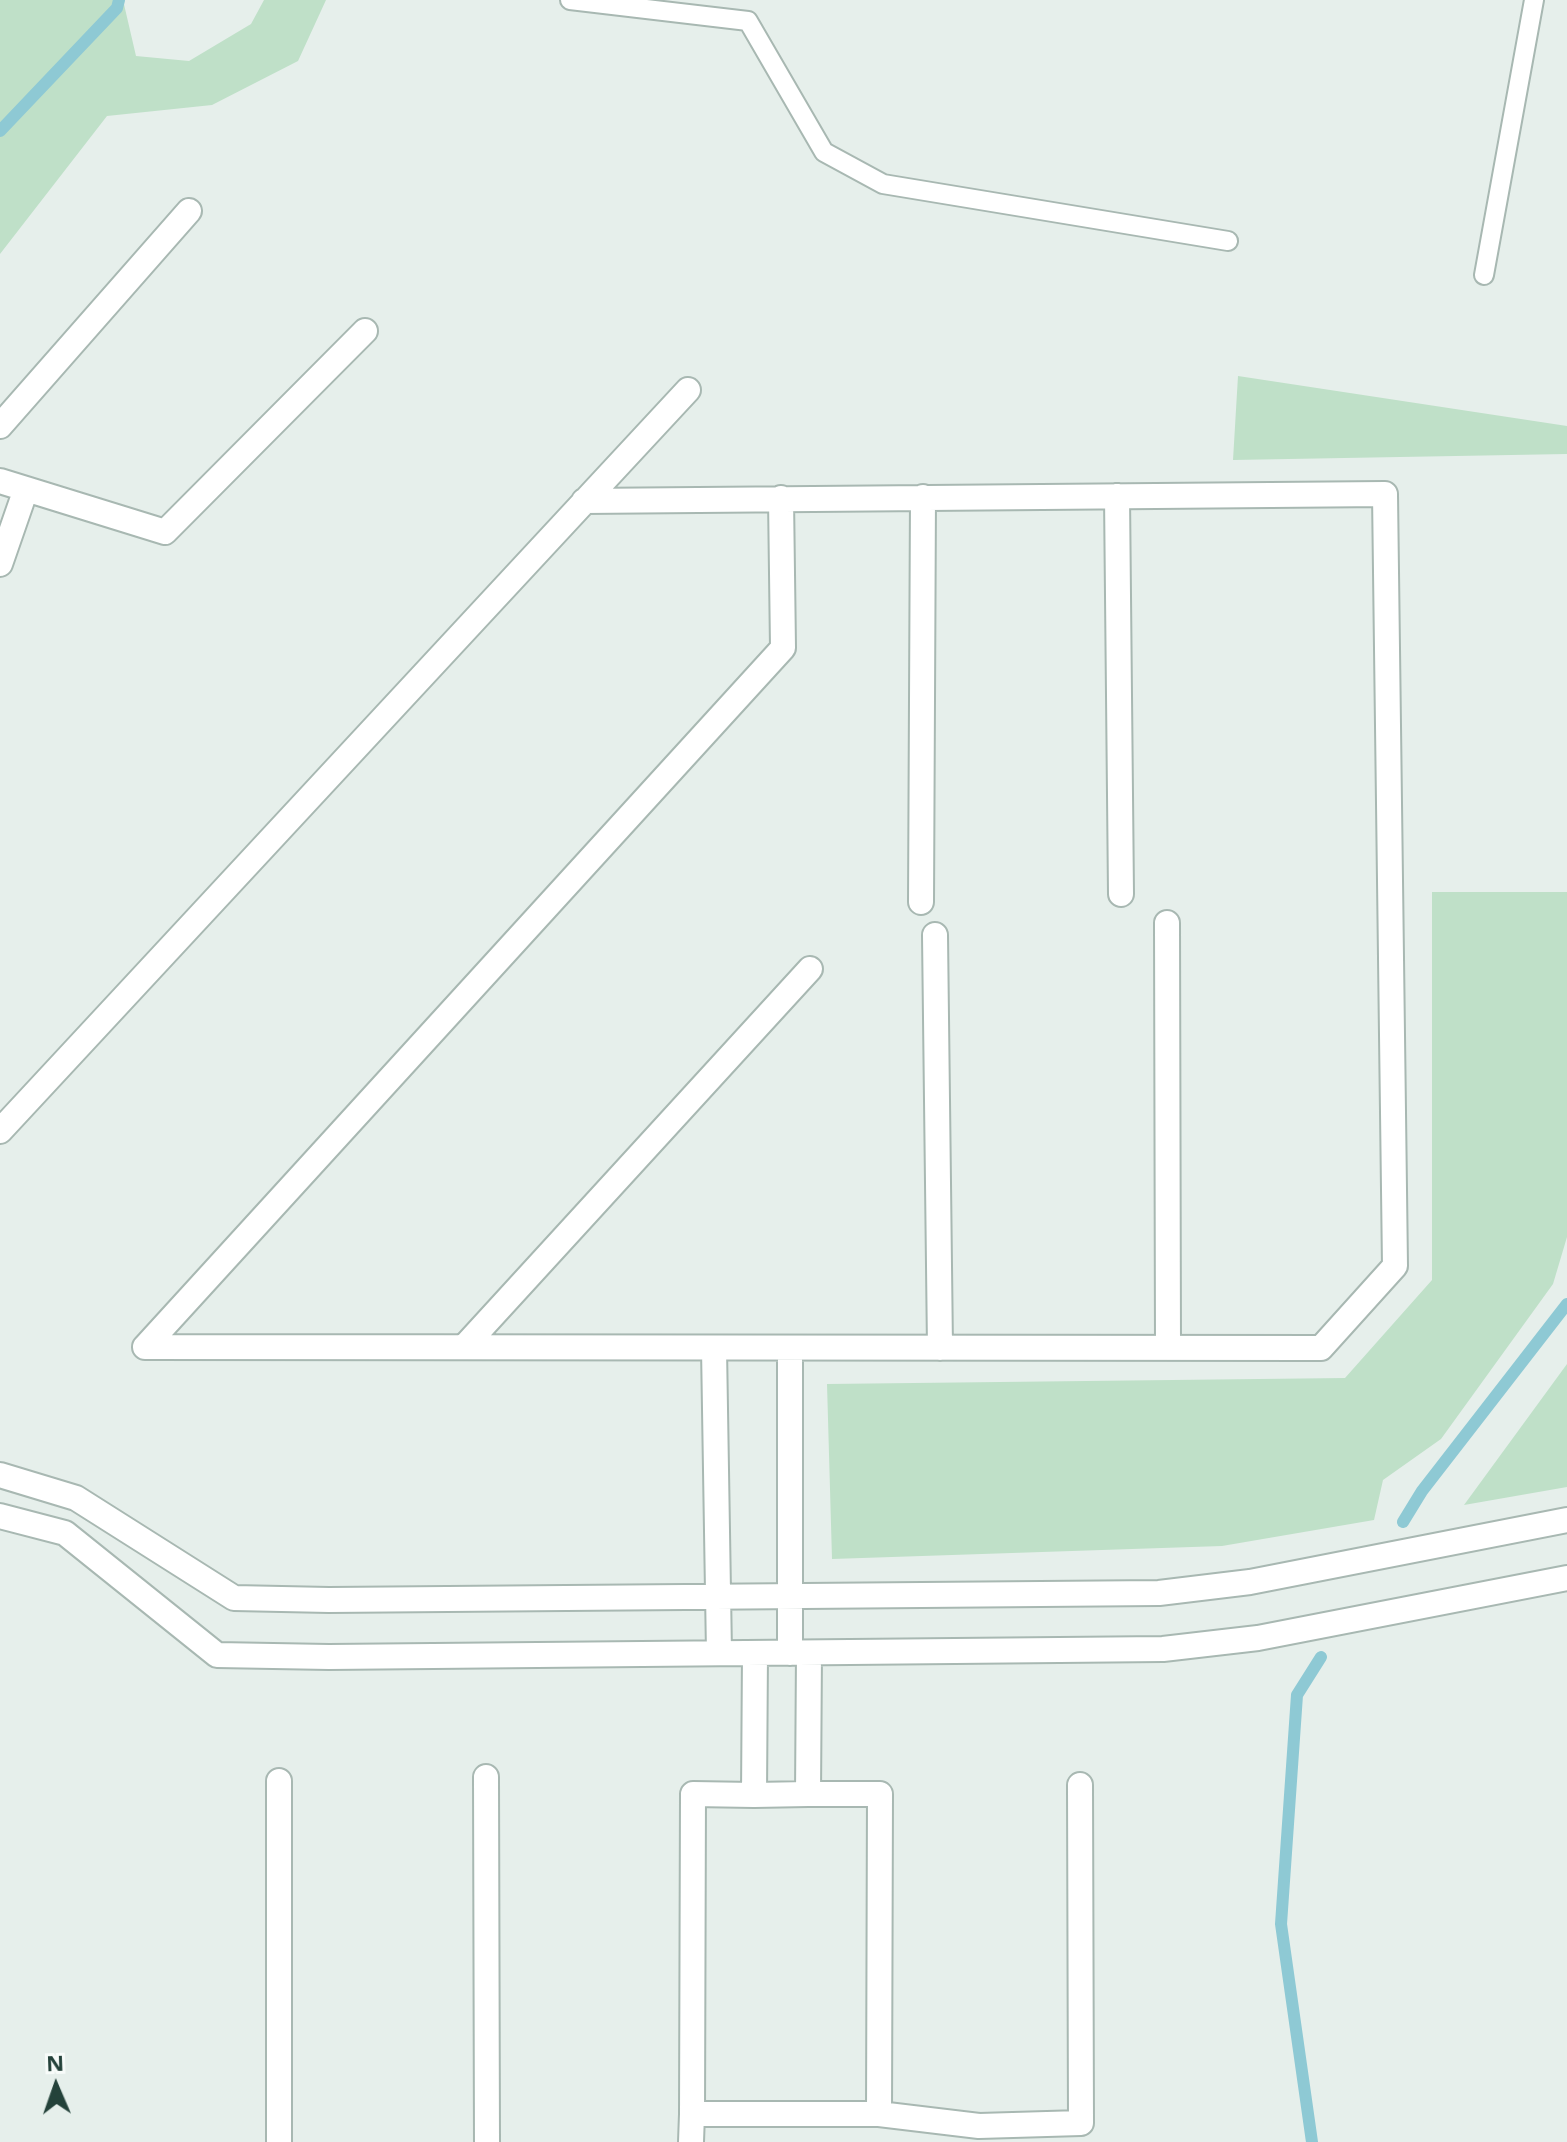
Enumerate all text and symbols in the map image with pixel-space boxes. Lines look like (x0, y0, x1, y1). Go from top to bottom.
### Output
north arrow (16, 2046, 96, 2126)
text: N (46, 2047, 65, 2077)

